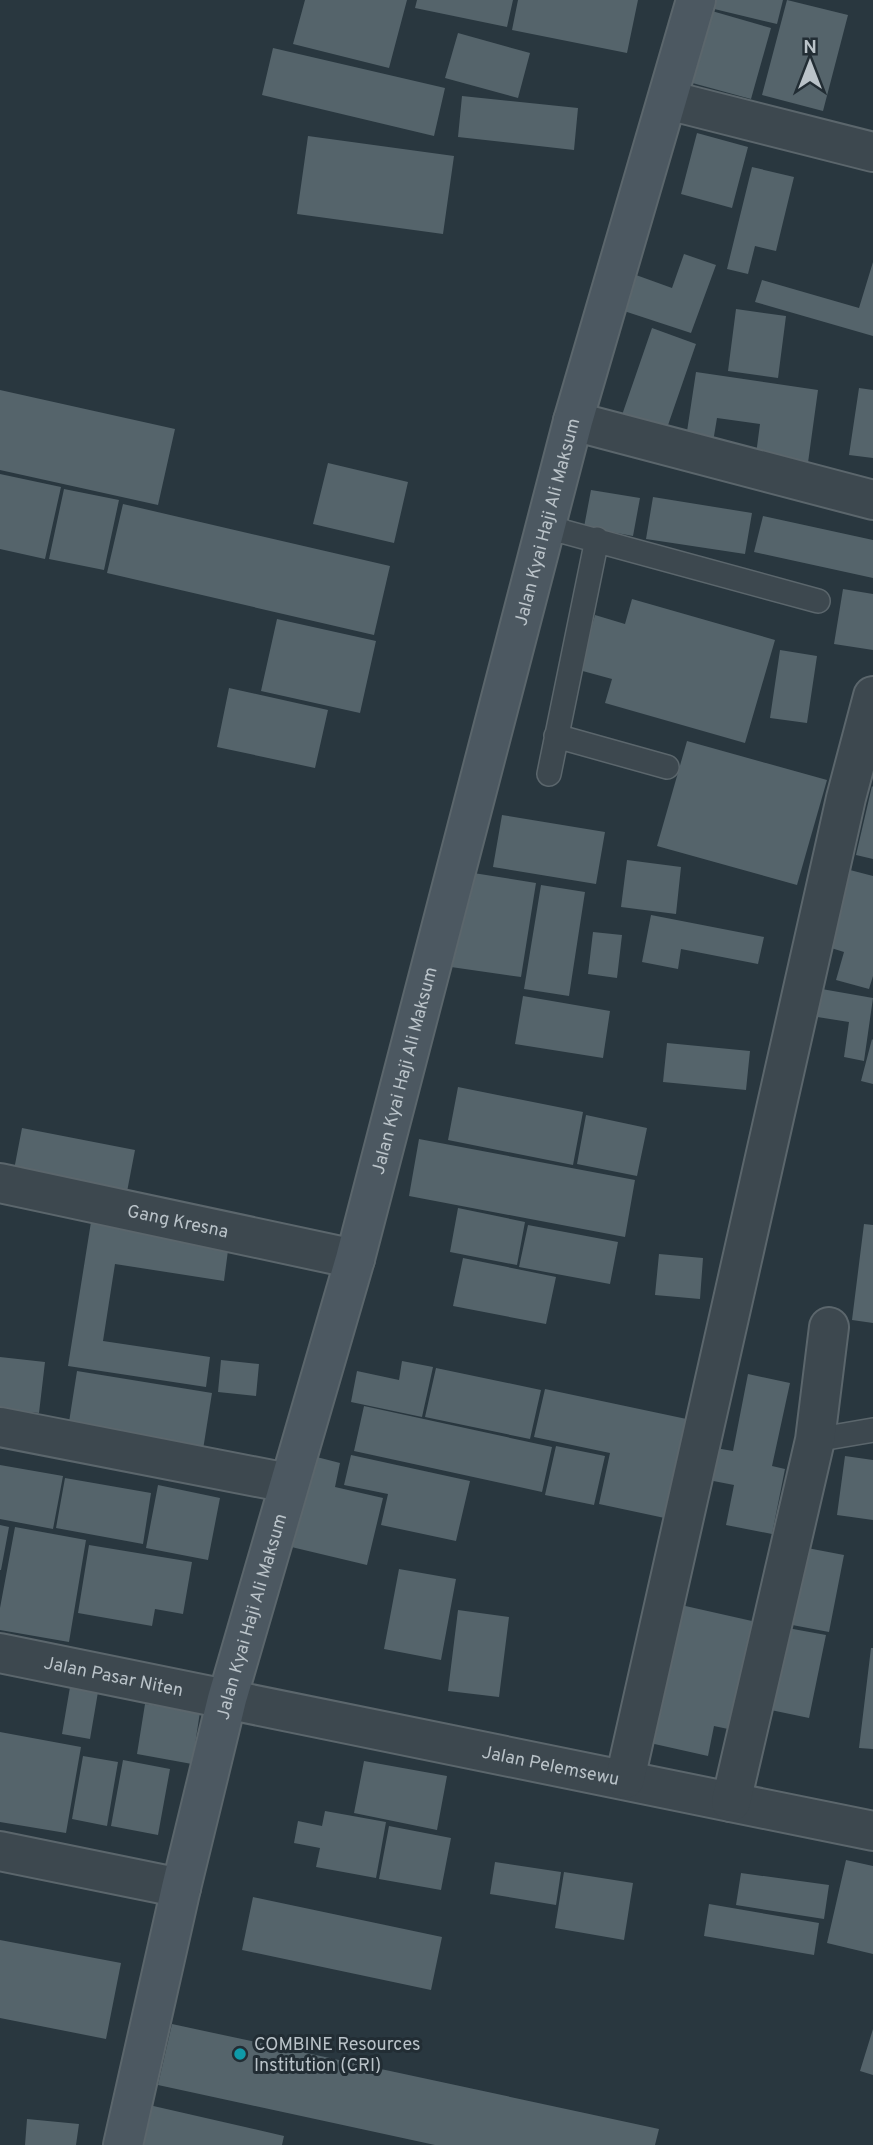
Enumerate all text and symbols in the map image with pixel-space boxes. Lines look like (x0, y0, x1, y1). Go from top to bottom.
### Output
north arrow (775, 28, 845, 98)
text: N (803, 36, 817, 60)
street label: Jalan Kyai Haji Ali Maksum (510, 416, 586, 628)
street label: Jalan Kyai Haji Ali Maksum (367, 965, 444, 1177)
street label: Gang Kresna (125, 1201, 230, 1245)
street label: Jalan Kyai Haji Ali Maksum (212, 1511, 293, 1722)
street label: Jalan Pasar Niten (42, 1652, 185, 1703)
street label: Jalan Pelemsewu (480, 1742, 621, 1792)
place label: COMBINE Resources Institution (CRI) (254, 2034, 420, 2078)
marker: COMBINE Resources Institution (CRI) (232, 2046, 248, 2062)

